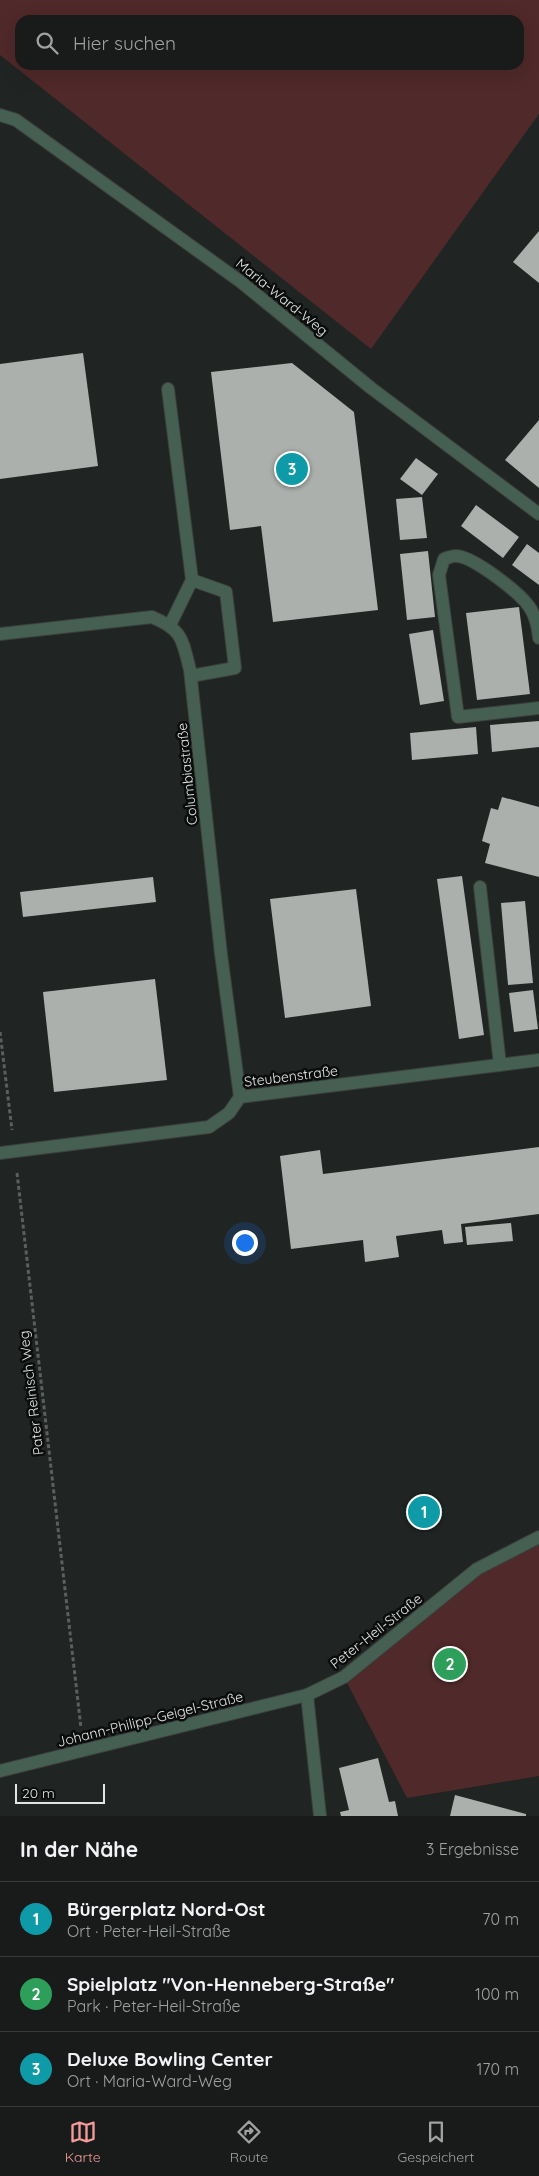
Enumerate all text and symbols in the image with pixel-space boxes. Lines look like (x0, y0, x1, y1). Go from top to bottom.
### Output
search box (15, 15, 524, 70)
icon: search (33, 29, 61, 57)
text: Hier suchen (73, 31, 176, 55)
street label: Maria-Ward-Weg (232, 254, 332, 340)
pin: 3 (276, 450, 308, 488)
street label: Columbiastraße (173, 722, 201, 826)
street label: Steubenstraße (243, 1061, 339, 1091)
your location (232, 1230, 258, 1256)
street label: Pater Reinisch Weg (14, 1330, 48, 1456)
pin: 1 (408, 1493, 440, 1531)
street label: Peter-Heil-Straße (326, 1589, 426, 1673)
pin: 2 (434, 1645, 466, 1683)
street label: Johann-Philipp-Geigel-Straße (55, 1687, 245, 1751)
scale bar (15, 1781, 105, 1804)
text: 20 m (22, 1784, 55, 1802)
text: In der Nähe (20, 1836, 138, 1862)
text: 3 Ergebnisse (426, 1839, 519, 1859)
text: Bürgerplatz Nord-Ost (67, 1897, 266, 1921)
text: 1 (33, 1909, 39, 1929)
text: 70 m (482, 1909, 519, 1929)
text: Ort · Peter-Heil-Straße (67, 1921, 231, 1941)
text: Spielplatz "Von-Henneberg-Straße" (67, 1972, 394, 1996)
text: 2 (31, 1984, 41, 2004)
text: 100 m (475, 1984, 519, 2004)
text: Park · Peter-Heil-Straße (67, 1996, 241, 2016)
text: Deluxe Bowling Center (67, 2047, 273, 2071)
text: 3 (32, 2059, 40, 2079)
text: 170 m (476, 2059, 519, 2079)
text: Ort · Maria-Ward-Weg (67, 2071, 232, 2091)
tab: Karte (65, 2118, 101, 2166)
tab: Route (230, 2118, 268, 2166)
tab: Gespeichert (397, 2118, 474, 2166)

